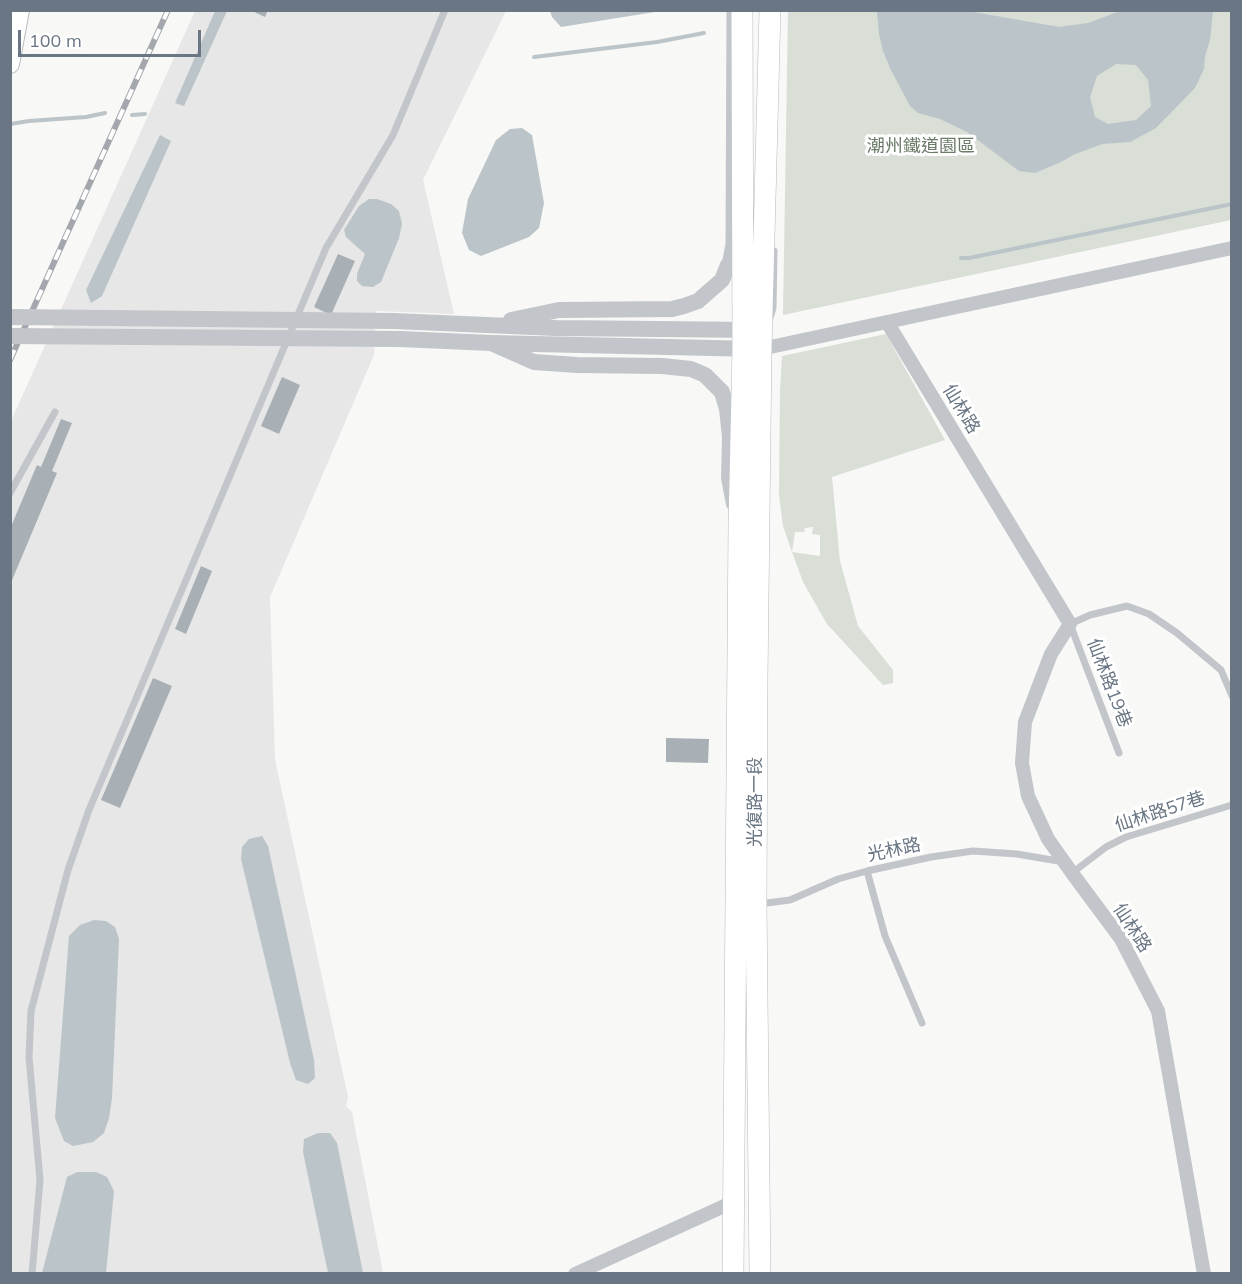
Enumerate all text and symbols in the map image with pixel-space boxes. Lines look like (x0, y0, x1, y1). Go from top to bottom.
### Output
scale bar (21, 18, 204, 56)
text: 100 m (29, 29, 82, 52)
park label: 潮州鐵道園區 (867, 136, 975, 158)
street label: 仙林路 (938, 380, 984, 438)
street label: 仙林路19巷 (1082, 635, 1136, 731)
street label: 光復路一段 (745, 757, 767, 847)
street label: 仙林路57巷 (1112, 787, 1208, 837)
street label: 光林路 (865, 834, 923, 866)
street label: 仙林路 (1108, 899, 1156, 957)

